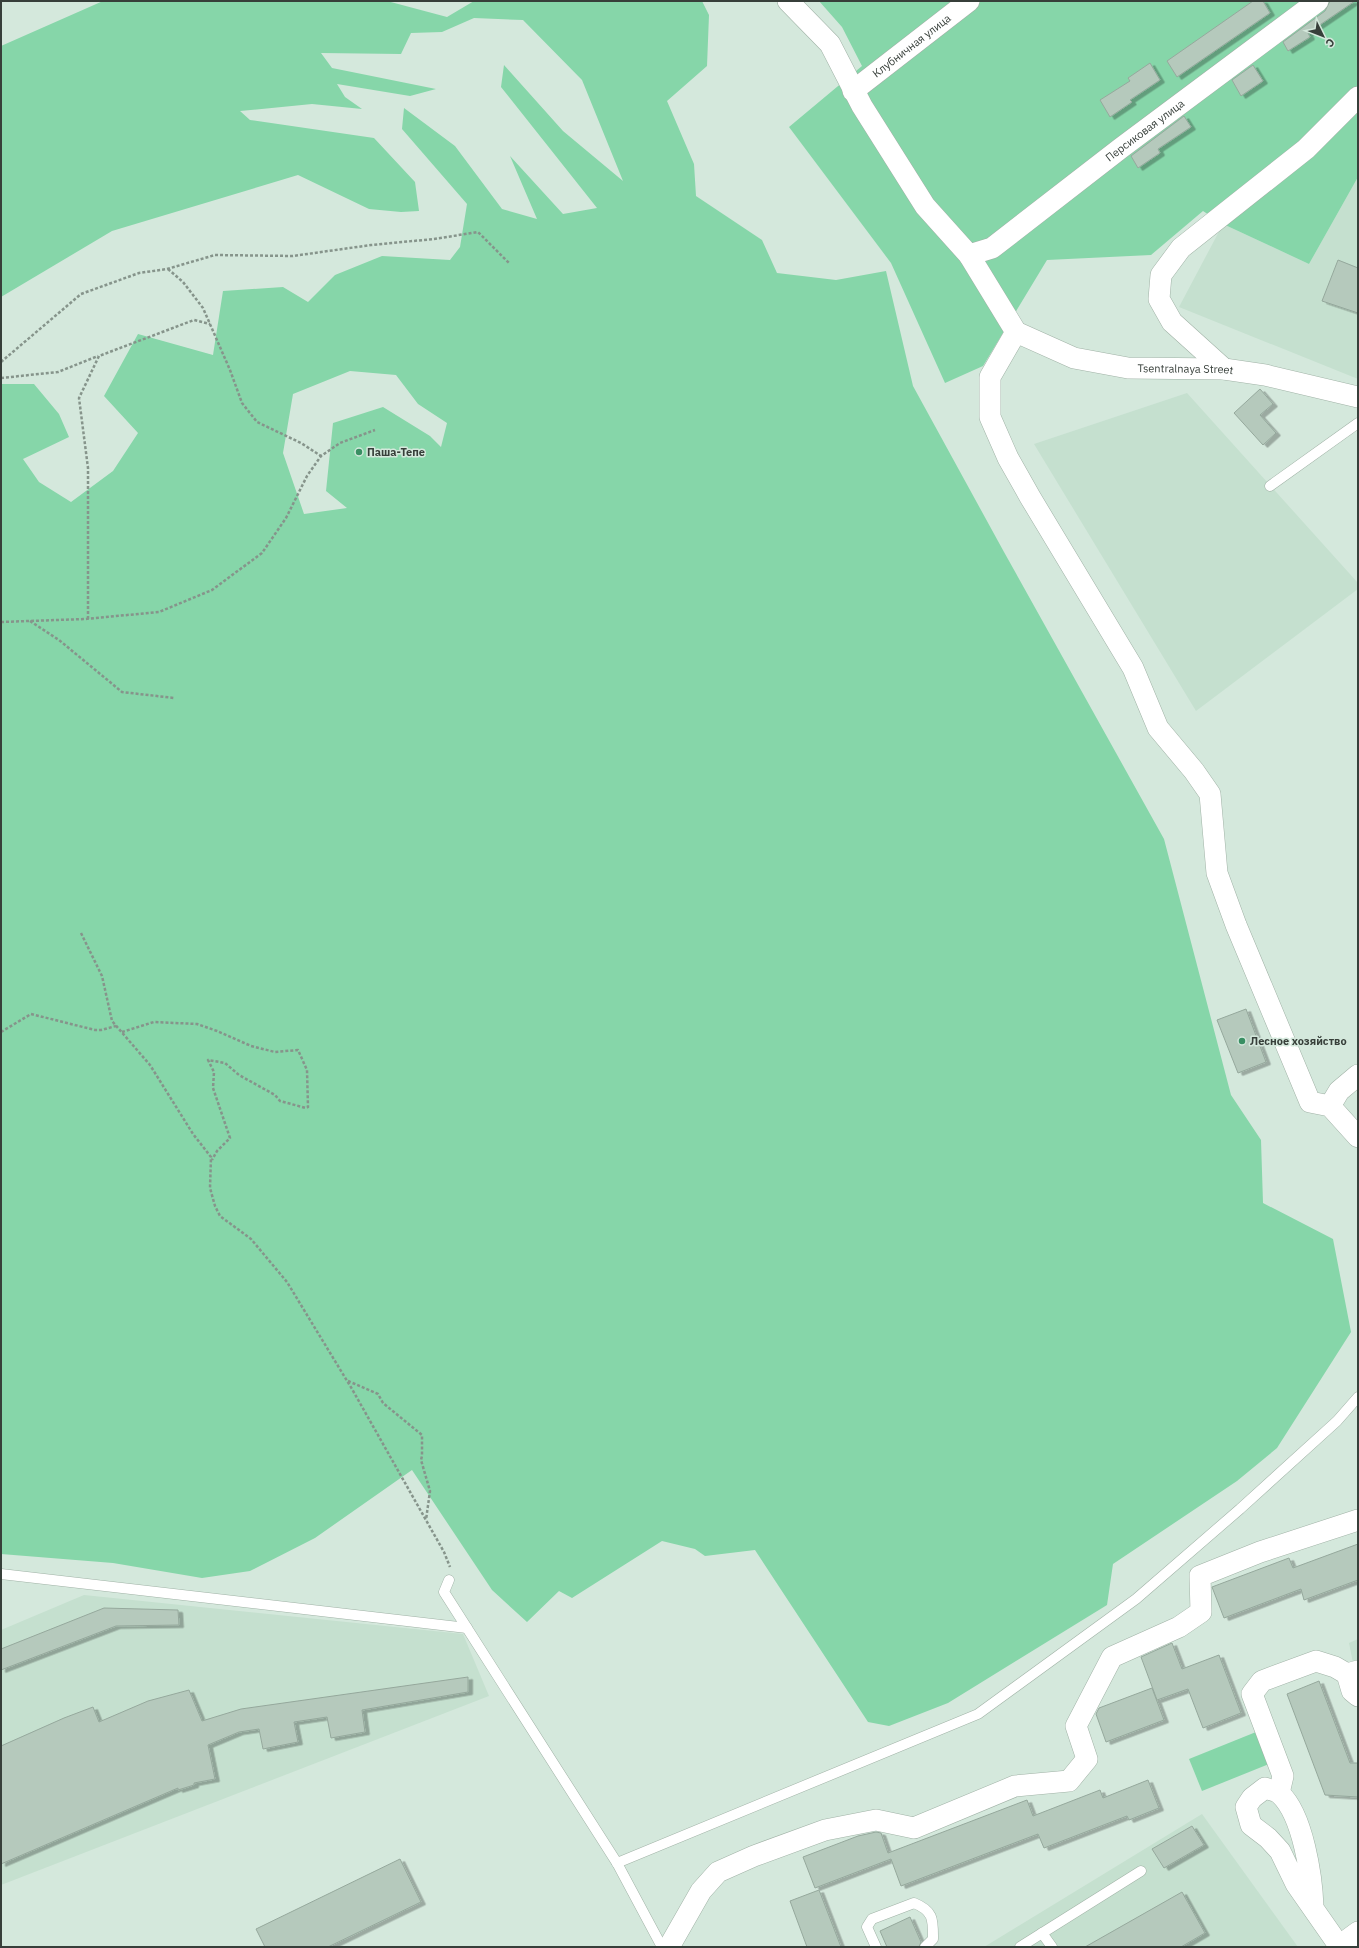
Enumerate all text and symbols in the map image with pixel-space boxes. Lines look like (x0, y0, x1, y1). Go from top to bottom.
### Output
street label: Клубничная улица (869, 11, 954, 80)
north arrow (1303, 16, 1343, 56)
text: С (1323, 35, 1338, 50)
street label: Персиковая улица (1103, 96, 1187, 164)
street label: Tsentralnaya Street (1137, 361, 1235, 377)
place label: Паша-Тепе (367, 445, 425, 459)
marker: Паша-Тепе (354, 447, 364, 457)
place label: Лесное хозяйство (1250, 1034, 1347, 1048)
marker: Лесное хозяйство (1237, 1036, 1247, 1046)

